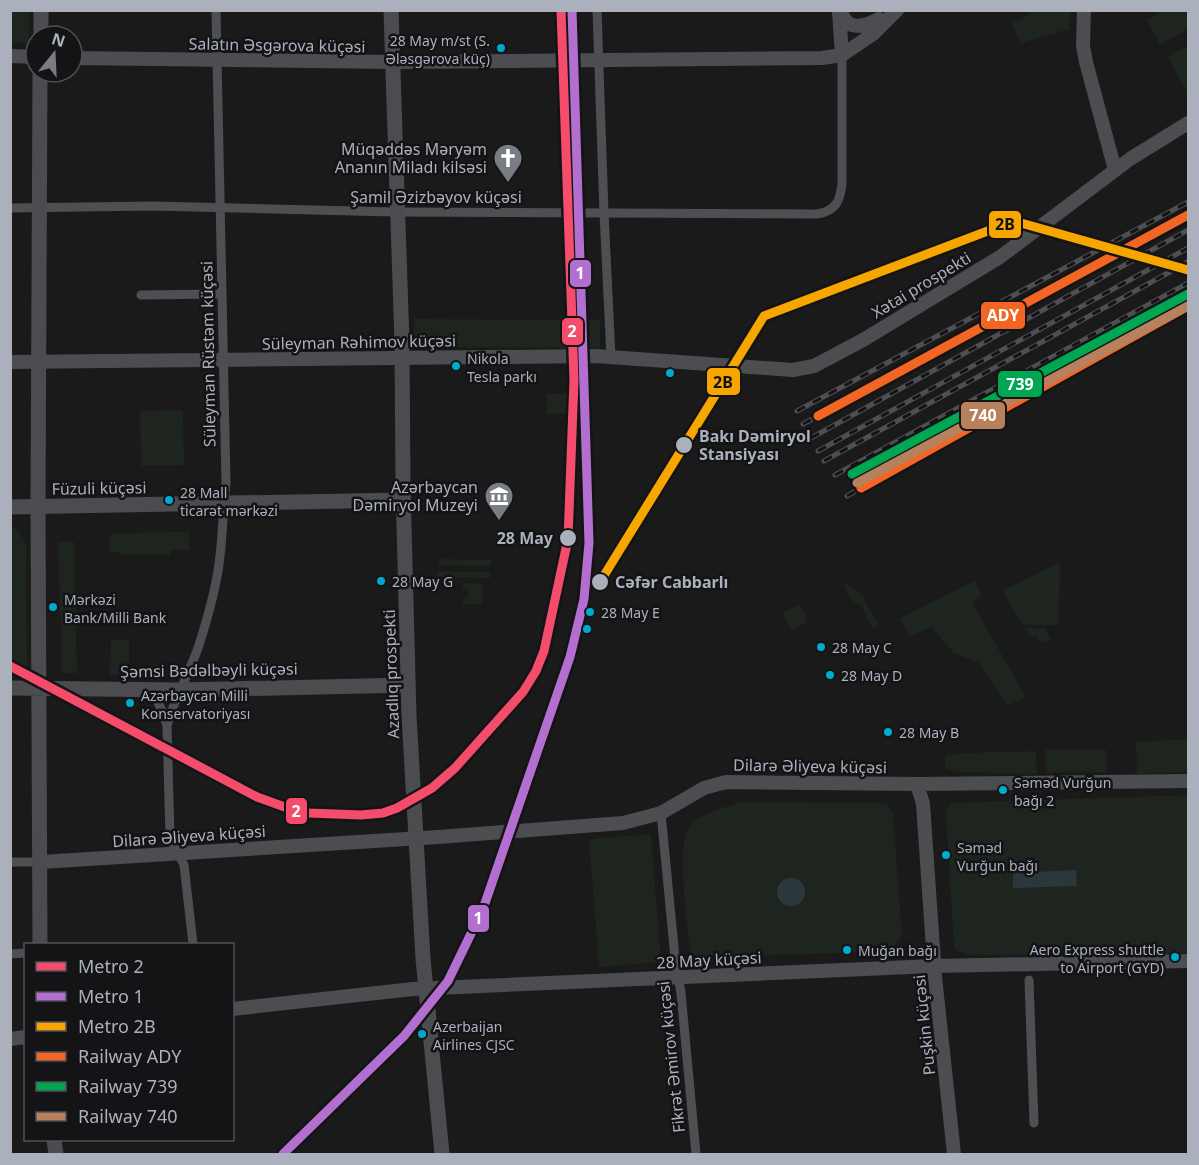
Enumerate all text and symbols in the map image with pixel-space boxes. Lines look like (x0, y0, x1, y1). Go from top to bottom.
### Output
north arrow (24, 24, 84, 84)
text: N (49, 27, 68, 52)
place label: 28 May m/st (S. Ələsgərova küç) (386, 31, 490, 68)
street label: Salatın Əsgərova küçəsi (188, 32, 366, 58)
marker: 28 May m/st (S. Ələsgərova küç) (495, 42, 507, 54)
place label: Müqəddəs Məryəm Ananın Miladı kilsəsi (335, 138, 487, 178)
church icon: Müqəddəs Məryəm Ananın Miladı kilsəsi (492, 142, 524, 184)
street label: Şamil Əzizbəyov küçəsi (350, 186, 522, 208)
line badge: 2B (988, 210, 1022, 239)
text: 2B (995, 213, 1015, 235)
street label: Xətai prospekti (867, 247, 975, 323)
line badge: 1 (569, 259, 592, 288)
street label: Süleyman Rüstəm küçəsi (195, 261, 221, 447)
text: 1 (575, 262, 585, 284)
line badge: ADY (980, 301, 1026, 330)
text: ADY (987, 304, 1020, 326)
line badge: 2 (561, 317, 584, 346)
text: 2 (567, 320, 577, 342)
street label: Süleyman Rəhimov küçəsi (262, 329, 456, 355)
place label: Nikola Tesla parkı (467, 349, 537, 386)
marker: Nikola Tesla parkı (450, 360, 462, 372)
unlabelled marker (664, 367, 676, 379)
line badge: 2B (706, 367, 741, 396)
line badge: 739 (997, 370, 1043, 398)
text: 2B (713, 371, 733, 393)
text: 739 (1006, 373, 1034, 395)
line badge: 740 (960, 401, 1006, 430)
text: 740 (969, 404, 997, 426)
place label: Bakı Dəmiryol Stansiyası (699, 425, 811, 465)
marker: Bakı Dəmiryol Stansiyası (674, 435, 694, 455)
street label: Füzuli küçəsi (51, 476, 147, 500)
place label: Azərbaycan Dəmiryol Muzeyi (353, 476, 478, 516)
museum icon: Azərbaycan Dəmiryol Muzeyi (483, 480, 515, 522)
place label: 28 Mall ticarət mərkəzi (180, 483, 278, 520)
marker: 28 Mall ticarət mərkəzi (163, 494, 175, 506)
place label: 28 May (497, 527, 554, 549)
marker: 28 May (558, 528, 578, 548)
place label: Cəfər Cabbarlı (615, 571, 728, 593)
place label: 28 May G (392, 572, 453, 591)
marker: Cəfər Cabbarlı (590, 572, 610, 592)
marker: 28 May G (375, 575, 387, 587)
place label: Mərkəzi Bank/Milli Bank (64, 590, 167, 627)
marker: Mərkəzi Bank/Milli Bank (47, 601, 59, 613)
place label: 28 May E (601, 603, 660, 622)
marker: 28 May E (584, 606, 596, 618)
street label: Azadlıq prospekti (378, 609, 404, 739)
unlabelled marker (581, 623, 593, 635)
place label: 28 May C (832, 638, 892, 657)
marker: 28 May C (815, 641, 827, 653)
street label: Şəmsi Bədəlbəyli küçəsi (120, 657, 298, 683)
place label: 28 May D (841, 666, 902, 685)
marker: 28 May D (824, 669, 836, 681)
place label: Azərbaycan Milli Konservatoriyası (141, 686, 250, 723)
marker: Azərbaycan Milli Konservatoriyası (124, 697, 136, 709)
place label: 28 May B (899, 723, 959, 742)
marker: 28 May B (882, 726, 894, 738)
street label: Dilarə Əliyeva küçəsi (733, 754, 887, 778)
place label: Səməd Vurğun bağı 2 (1014, 773, 1111, 810)
marker: Səməd Vurğun bağı 2 (997, 784, 1009, 796)
line badge: 2 (285, 797, 308, 825)
text: 2 (291, 800, 301, 822)
street label: Dilarə Əliyeva küçəsi (111, 820, 267, 852)
place label: Səməd Vurğun bağı (957, 838, 1038, 875)
marker: Səməd Vurğun bağı (940, 849, 952, 861)
line badge: 1 (467, 904, 490, 933)
text: 1 (473, 907, 483, 929)
place label: Aero Express shuttle to Airport (GYD) (1030, 940, 1164, 977)
place label: Muğan bağı (858, 941, 937, 960)
legend (24, 943, 234, 1141)
marker: Muğan bağı (841, 944, 853, 956)
street label: 28 May küçəsi (656, 946, 762, 974)
marker: Aero Express shuttle to Airport (GYD) (1169, 951, 1181, 963)
text: Metro 2 (78, 954, 144, 978)
street label: Puşkin küçəsi (908, 974, 940, 1076)
street label: Fikrət Əmirov küçəsi (652, 980, 690, 1134)
text: Metro 1 (78, 984, 144, 1008)
text: Metro 2B (78, 1014, 156, 1038)
place label: Azerbaijan Airlines CJSC (433, 1017, 515, 1054)
marker: Azerbaijan Airlines CJSC (416, 1028, 428, 1040)
text: Railway ADY (78, 1044, 182, 1068)
text: Railway 739 (78, 1074, 178, 1098)
text: Railway 740 (78, 1104, 178, 1128)

